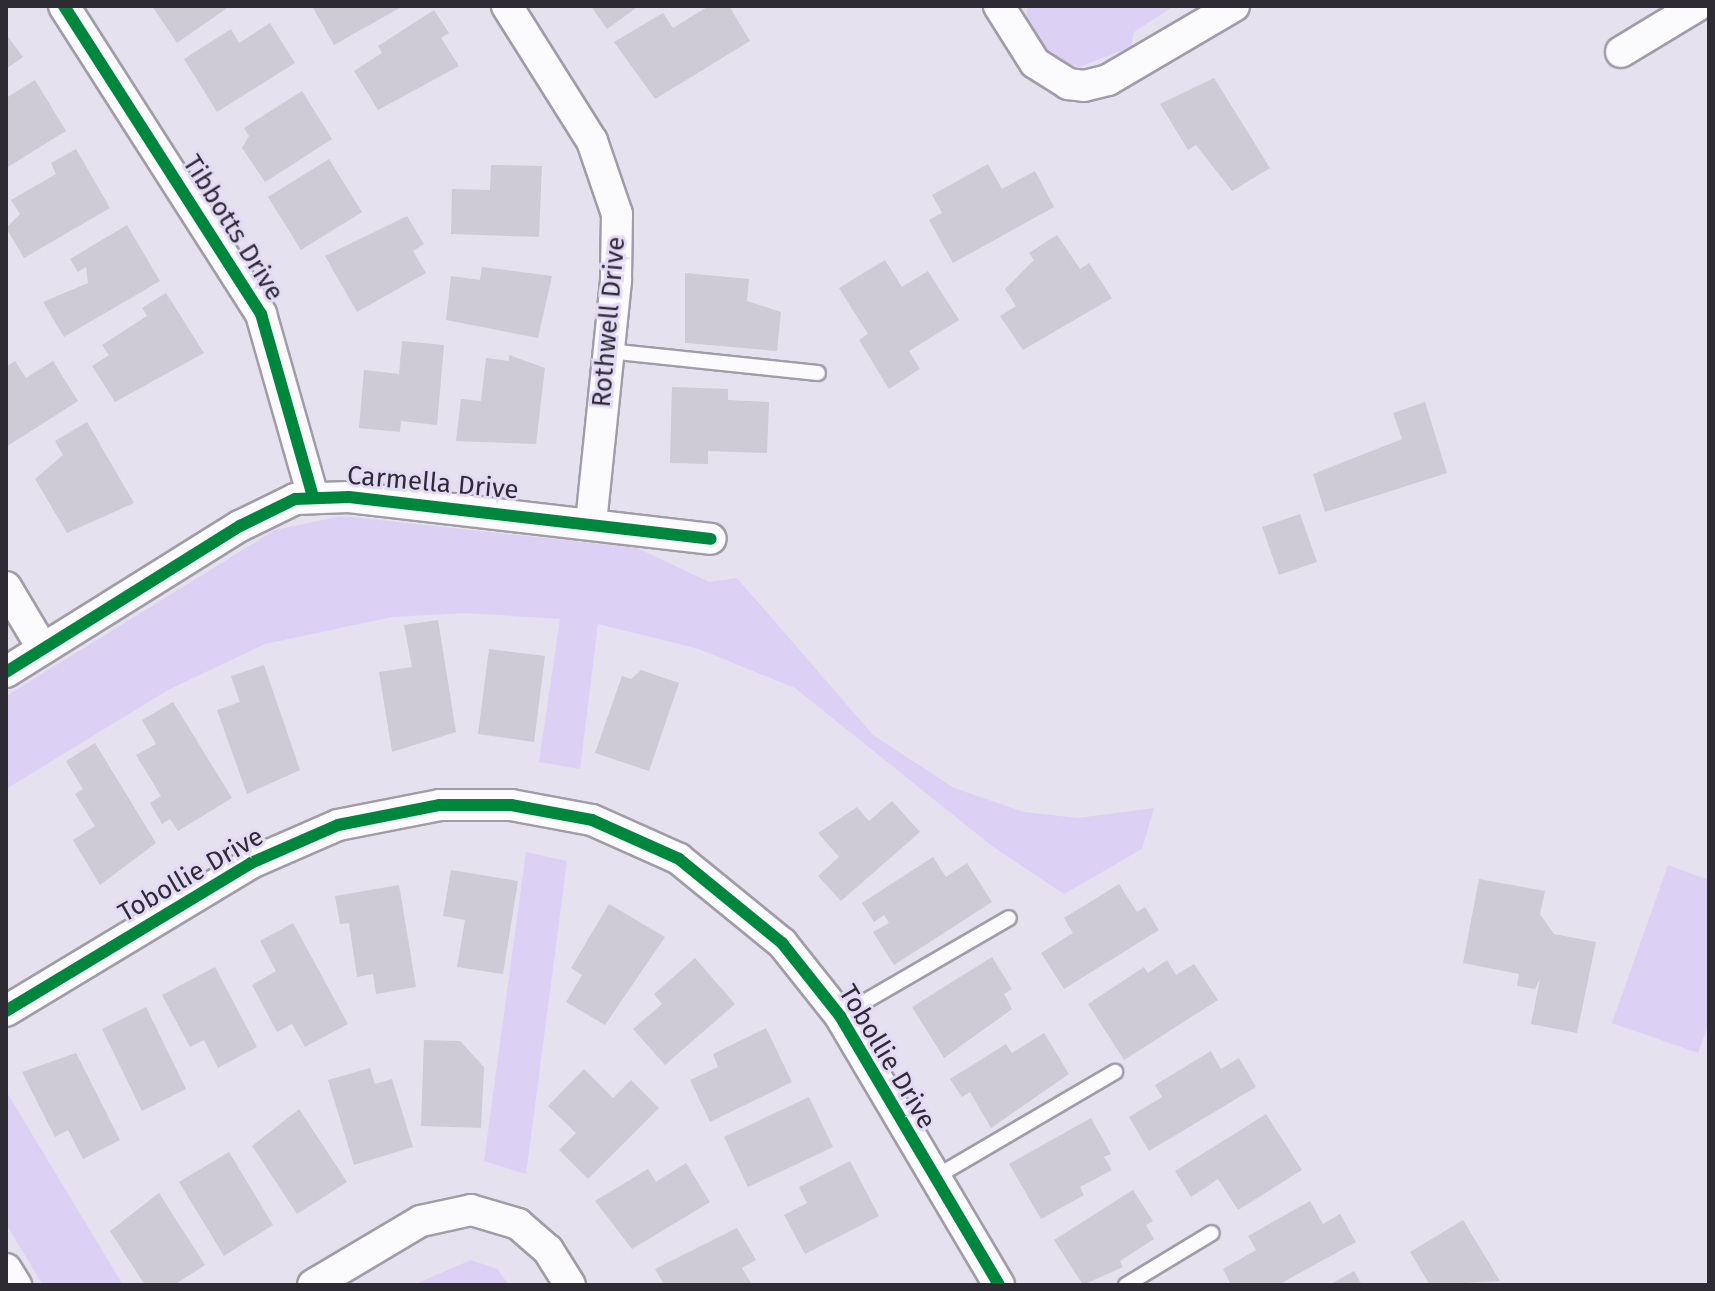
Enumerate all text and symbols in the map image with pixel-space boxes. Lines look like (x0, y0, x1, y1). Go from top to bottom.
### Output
street label: Tibbotts Drive (176, 150, 290, 306)
street label: Rothwell Drive (586, 235, 632, 409)
street label: Carmella Drive (346, 460, 520, 506)
street label: Tobollie Drive (113, 821, 269, 929)
street label: Tobollie Drive (832, 979, 942, 1135)

